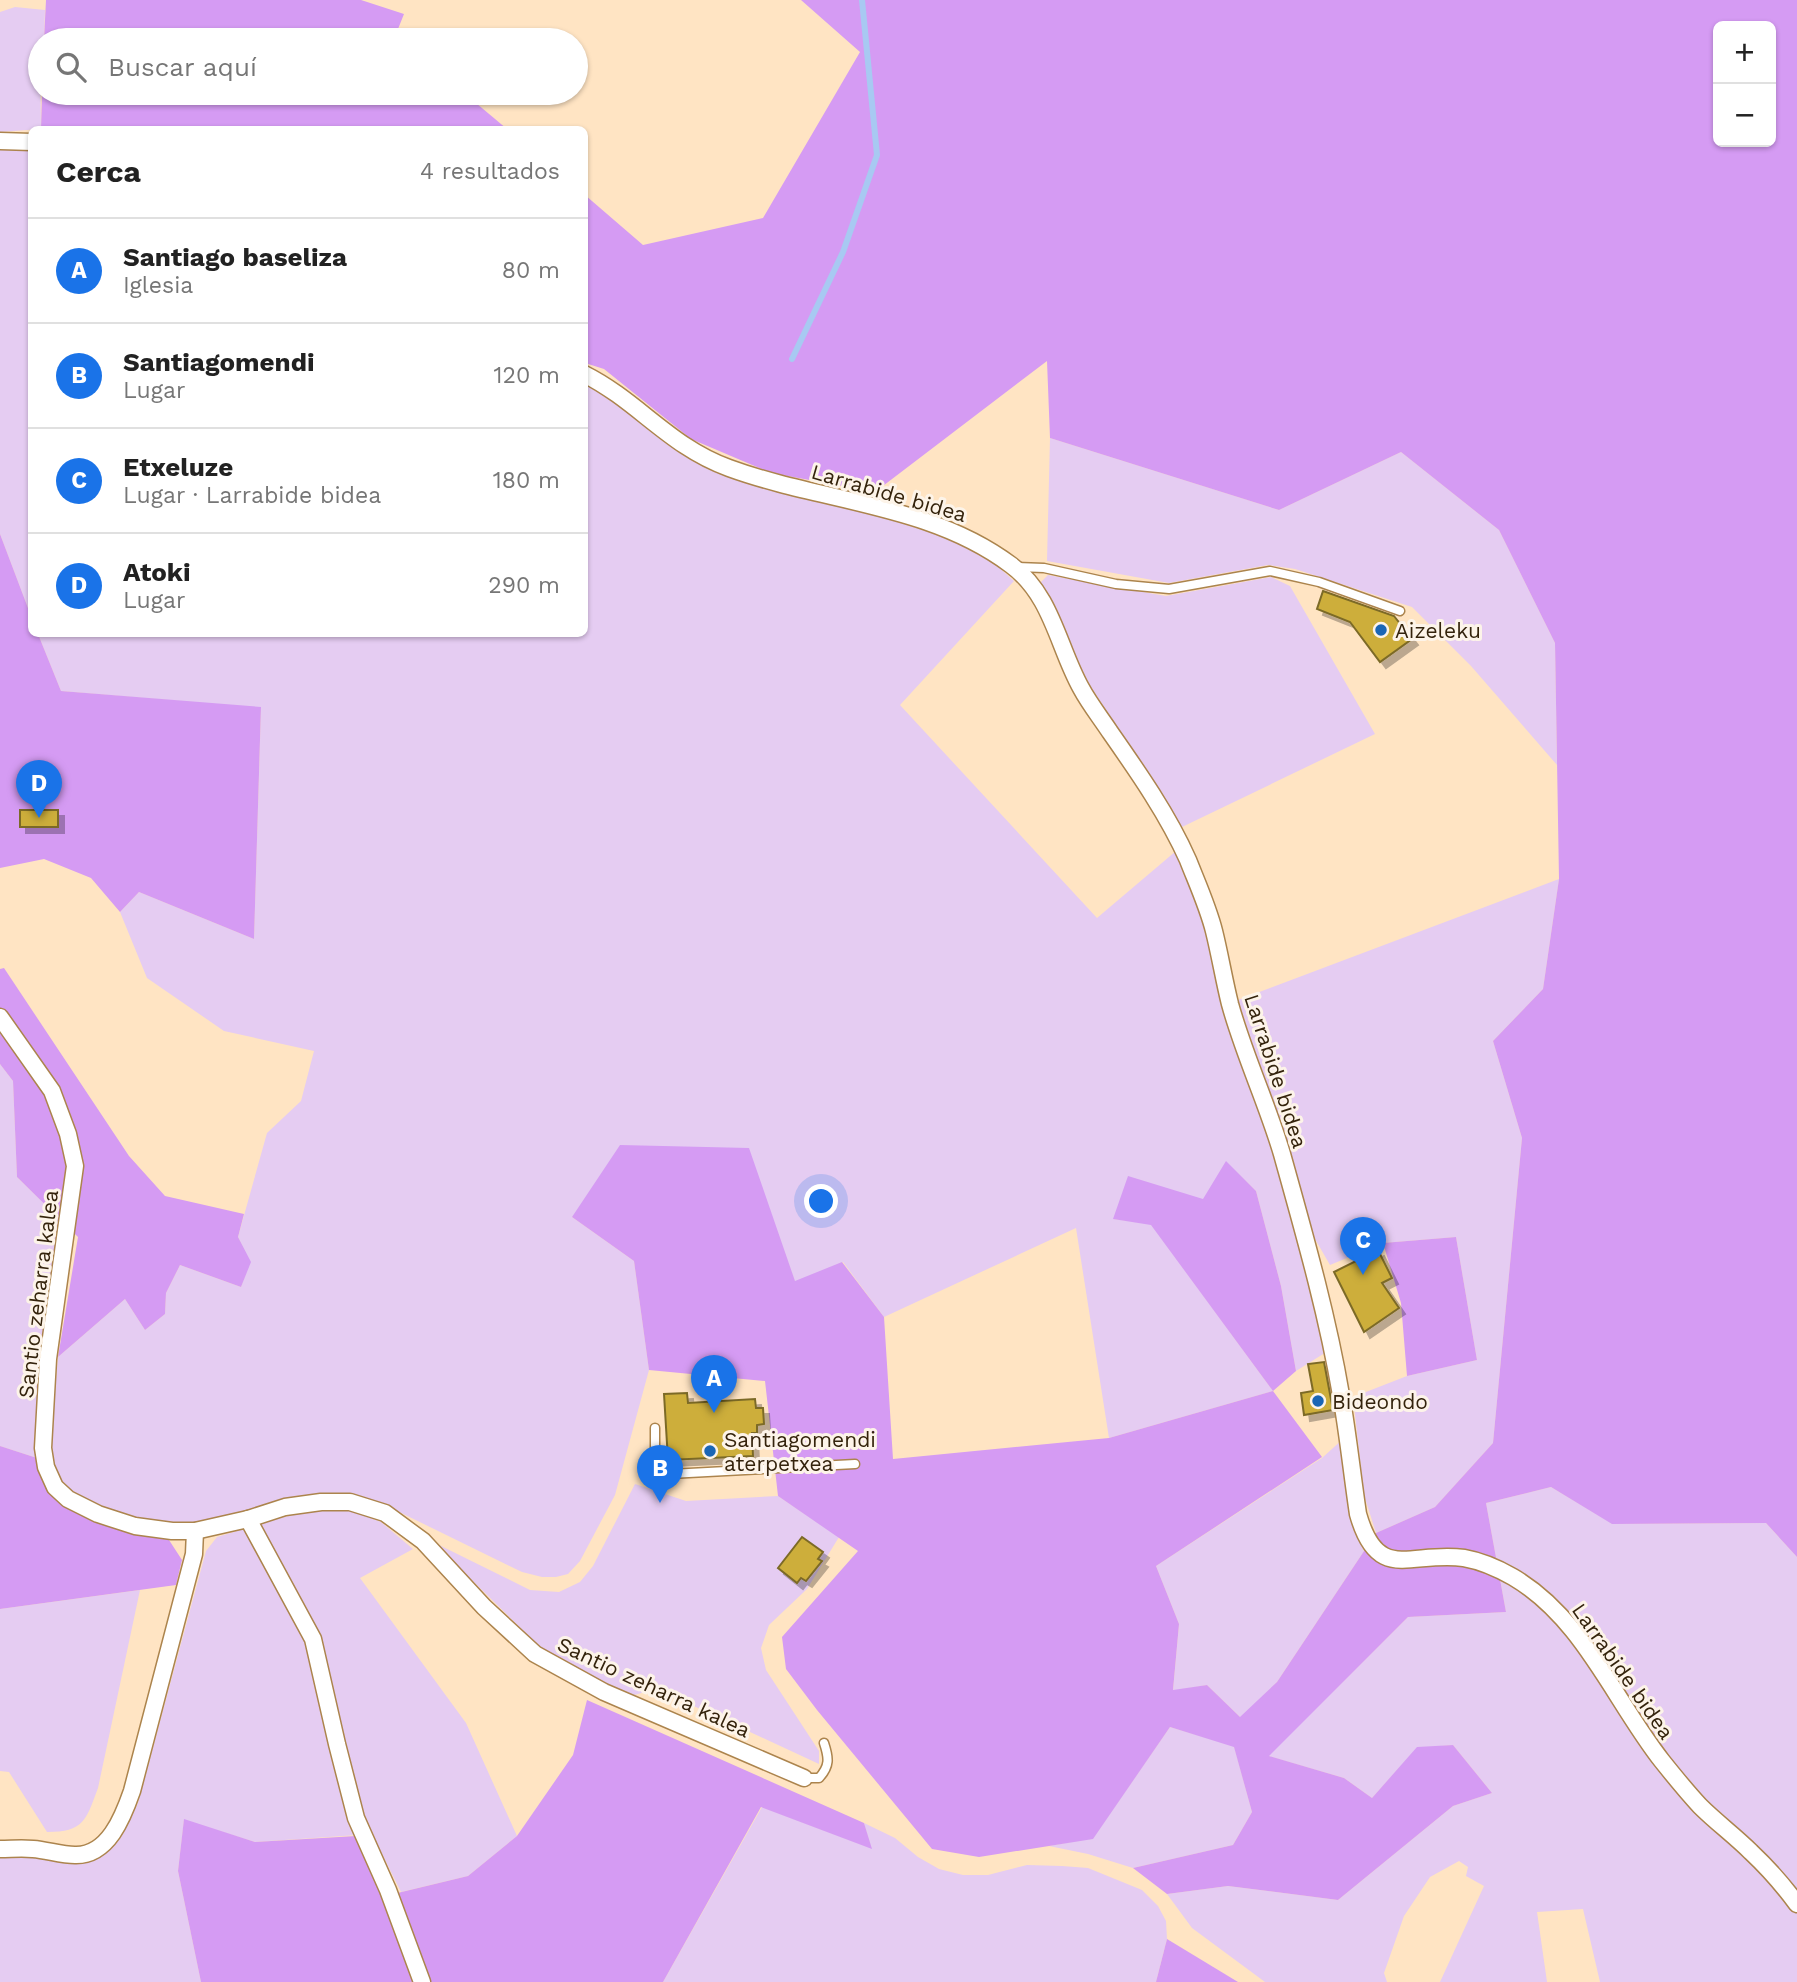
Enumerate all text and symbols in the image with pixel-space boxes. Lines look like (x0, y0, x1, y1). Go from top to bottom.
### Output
map controls (1713, 21, 1776, 147)
button: + (1713, 21, 1776, 84)
search box (28, 28, 588, 105)
icon: search (52, 48, 90, 86)
text: Buscar aquí (108, 52, 257, 82)
button: − (1713, 84, 1776, 147)
text: Cerca (56, 154, 141, 189)
text: 4 resultados (420, 158, 560, 185)
text: Santiago baseliza (123, 242, 347, 272)
text: A (71, 257, 87, 284)
text: 80 m (502, 257, 560, 284)
text: Iglesia (123, 272, 193, 299)
text: Santiagomendi (123, 347, 315, 377)
text: B (71, 362, 87, 389)
text: 120 m (494, 362, 560, 389)
text: Lugar (123, 377, 185, 404)
text: Etxeluze (123, 452, 233, 482)
street label: Larrabide bidea (809, 459, 970, 527)
text: C (71, 467, 87, 494)
text: 180 m (493, 467, 560, 494)
text: Lugar · Larrabide bidea (123, 482, 381, 509)
text: Atoki (123, 557, 191, 587)
text: D (71, 572, 87, 599)
text: 290 m (488, 572, 560, 599)
text: Lugar (123, 587, 185, 614)
place label: Aizeleku (1395, 618, 1481, 643)
marker: Aizeleku (1373, 622, 1389, 638)
pin: D (16, 760, 62, 818)
street label: Larrabide bidea (1239, 991, 1313, 1151)
your location (804, 1184, 838, 1218)
street label: Santio zeharra kalea (13, 1188, 63, 1400)
pin: C (1340, 1217, 1386, 1275)
pin: A (691, 1355, 737, 1413)
place label: Bideondo (1332, 1389, 1428, 1414)
marker: Bideondo (1310, 1393, 1326, 1409)
place label: Santiagomendi aterpetxea (724, 1427, 876, 1476)
marker: Santiagomendi aterpetxea (702, 1443, 718, 1459)
pin: B (637, 1445, 683, 1503)
street label: Larrabide bidea (1567, 1598, 1679, 1744)
street label: Santio zeharra kalea (554, 1631, 754, 1743)

